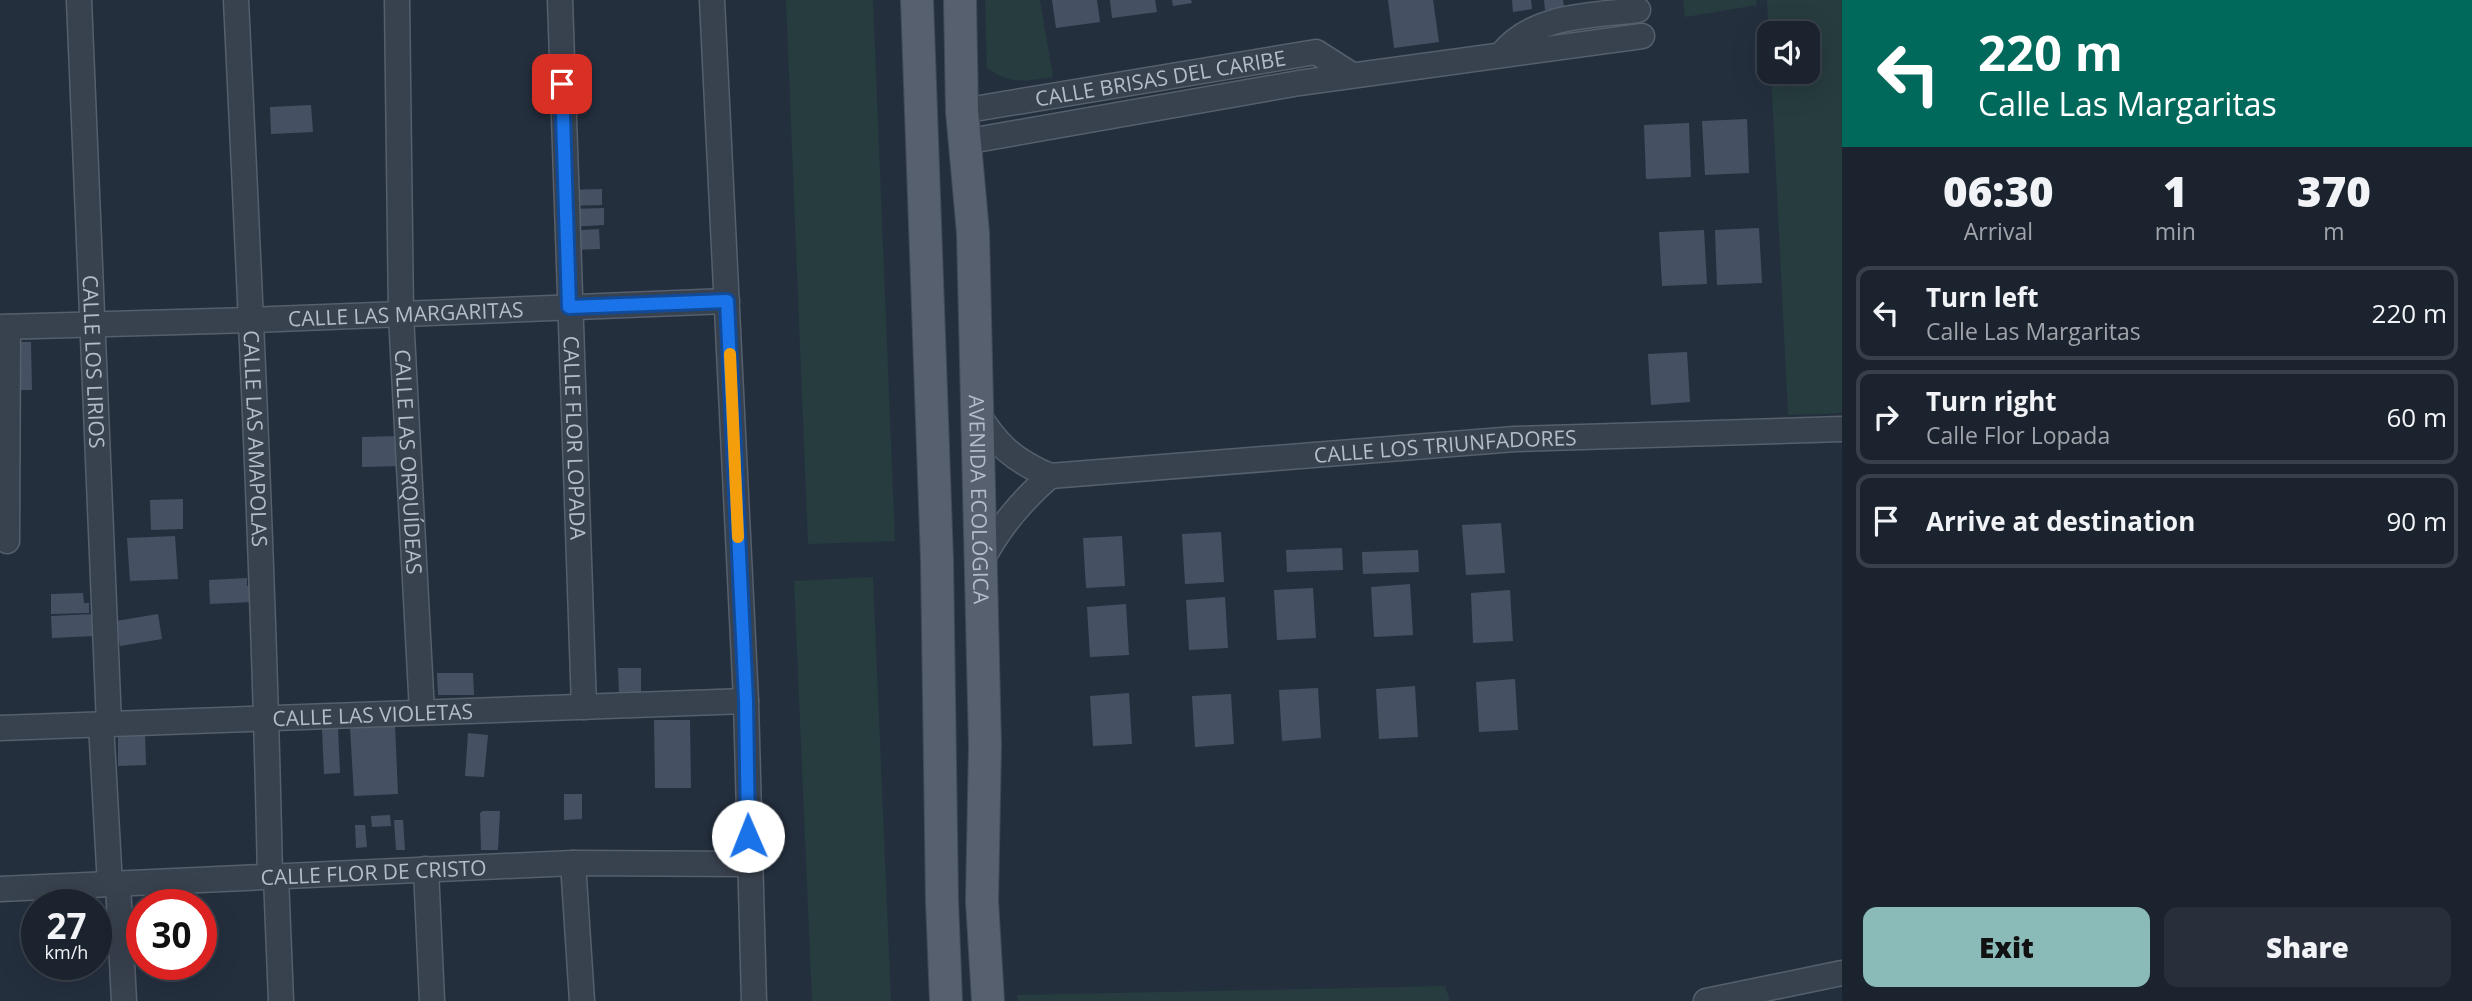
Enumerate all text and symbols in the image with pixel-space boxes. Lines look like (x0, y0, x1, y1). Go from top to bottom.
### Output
text: 220 m (1978, 19, 2123, 85)
map controls (1757, 21, 1820, 84)
button: sound (1757, 21, 1820, 84)
icon: left (1863, 28, 1954, 119)
street label: CALLE BRISAS DEL CARIBE (1033, 43, 1288, 113)
pin (532, 54, 592, 114)
icon: arrive (543, 65, 581, 103)
text: Calle Las Margaritas (1978, 82, 2277, 125)
text: 06:30 (1943, 162, 2054, 219)
text: 1 (2163, 162, 2188, 219)
text: 370 (2297, 162, 2371, 219)
text: Arrival (1964, 215, 2033, 247)
text: min (2155, 215, 2196, 247)
text: m (2323, 215, 2345, 247)
street label: CALLE LOS LIRIOS (76, 274, 112, 449)
text: Turn left (1926, 279, 2038, 315)
icon: left (1867, 294, 1905, 332)
street label: CALLE LAS MARGARITAS (287, 295, 524, 333)
text: 220 m (2372, 295, 2447, 331)
text: Calle Las Margaritas (1926, 315, 2141, 347)
street label: CALLE LAS AMAPOLAS (237, 330, 274, 548)
street label: CALLE FLOR LOPADA (557, 335, 592, 541)
street label: CALLE LAS ORQUÍDEAS (389, 348, 429, 575)
text: Turn right (1926, 383, 2057, 419)
street label: AVENIDA ECOLÓGICA (963, 394, 996, 605)
icon: right (1867, 398, 1905, 436)
text: 60 m (2386, 399, 2447, 435)
text: Calle Flor Lopada (1926, 419, 2110, 451)
street label: CALLE LOS TRIUNFADORES (1313, 423, 1577, 469)
icon: arrive (1867, 502, 1905, 540)
text: Arrive at destination (1926, 503, 2195, 539)
text: 90 m (2386, 503, 2447, 539)
street label: CALLE LAS VIOLETAS (272, 697, 473, 732)
position arrow (711, 799, 785, 873)
street label: CALLE FLOR DE CRISTO (260, 853, 487, 891)
speed limit sign: 30 (126, 889, 217, 980)
text: 27 (46, 902, 87, 949)
button: Exit (1863, 907, 2150, 987)
button: Share (2164, 907, 2451, 987)
text: km/h (45, 940, 88, 964)

